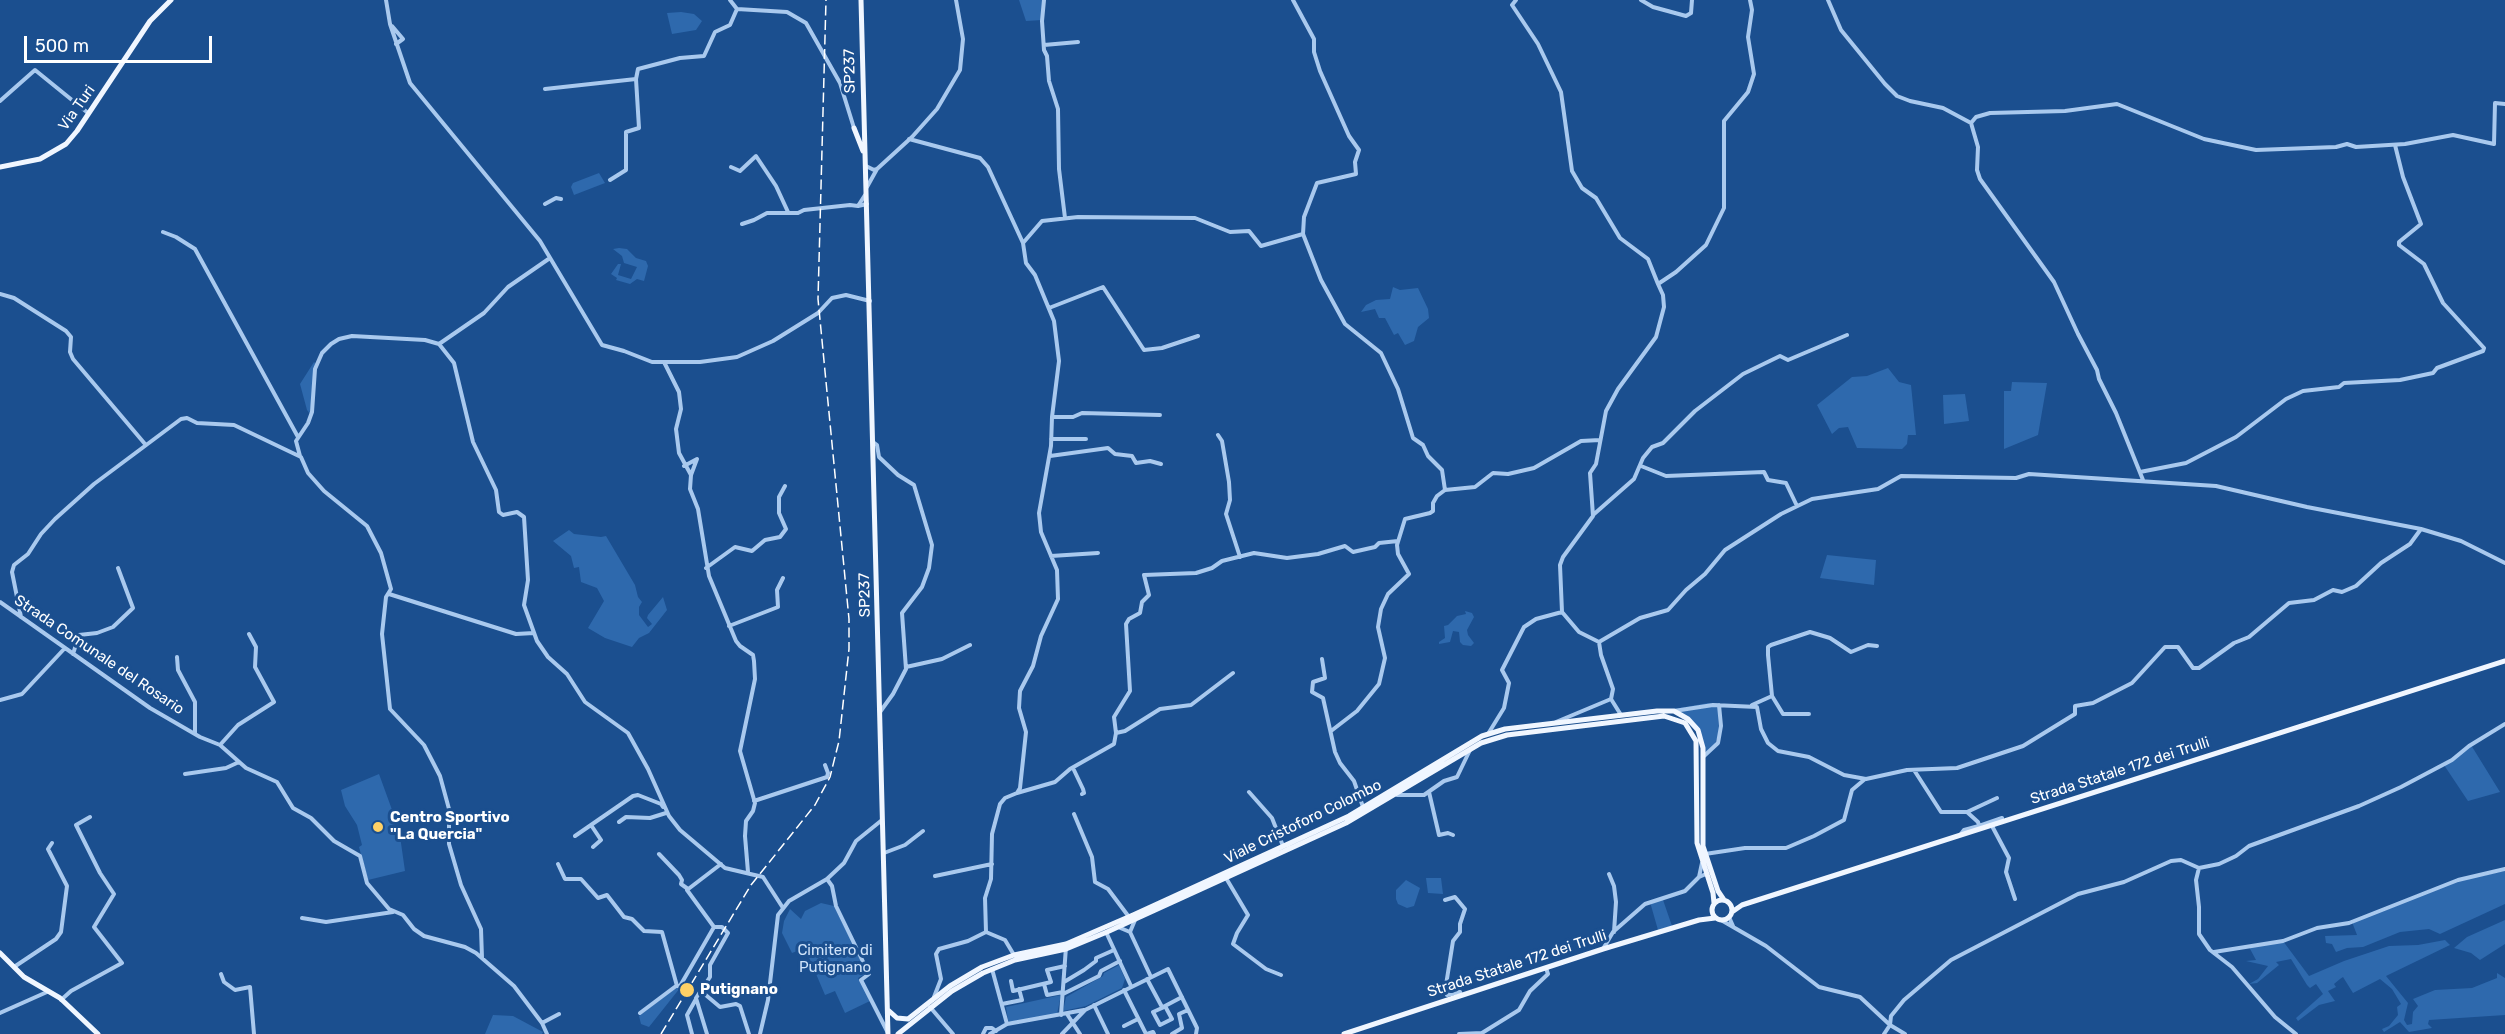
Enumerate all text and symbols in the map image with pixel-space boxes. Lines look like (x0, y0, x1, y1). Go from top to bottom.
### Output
scale bar (27, 24, 214, 62)
text: 500 m (35, 35, 89, 57)
street label: SP237 (841, 49, 859, 93)
street label: Via Turi (55, 82, 99, 134)
street label: SP237 (856, 573, 874, 617)
street label: Strada Comunale del Rosario (11, 591, 187, 719)
street label: Strada Statale 172 dei Trulli (2028, 733, 2212, 809)
street label: Viale Cristoforo Colombo (1222, 776, 1384, 868)
place label: Centro Sportivo "La Quercia" (390, 809, 510, 844)
marker: Centro Sportivo "La Quercia" (371, 820, 385, 834)
street label: Strada Statale 172 dei Trulli (1425, 926, 1609, 1002)
park label: Cimitero di Putignano (797, 942, 873, 977)
marker: Putignano (678, 981, 696, 999)
place label: Putignano (700, 981, 778, 999)

